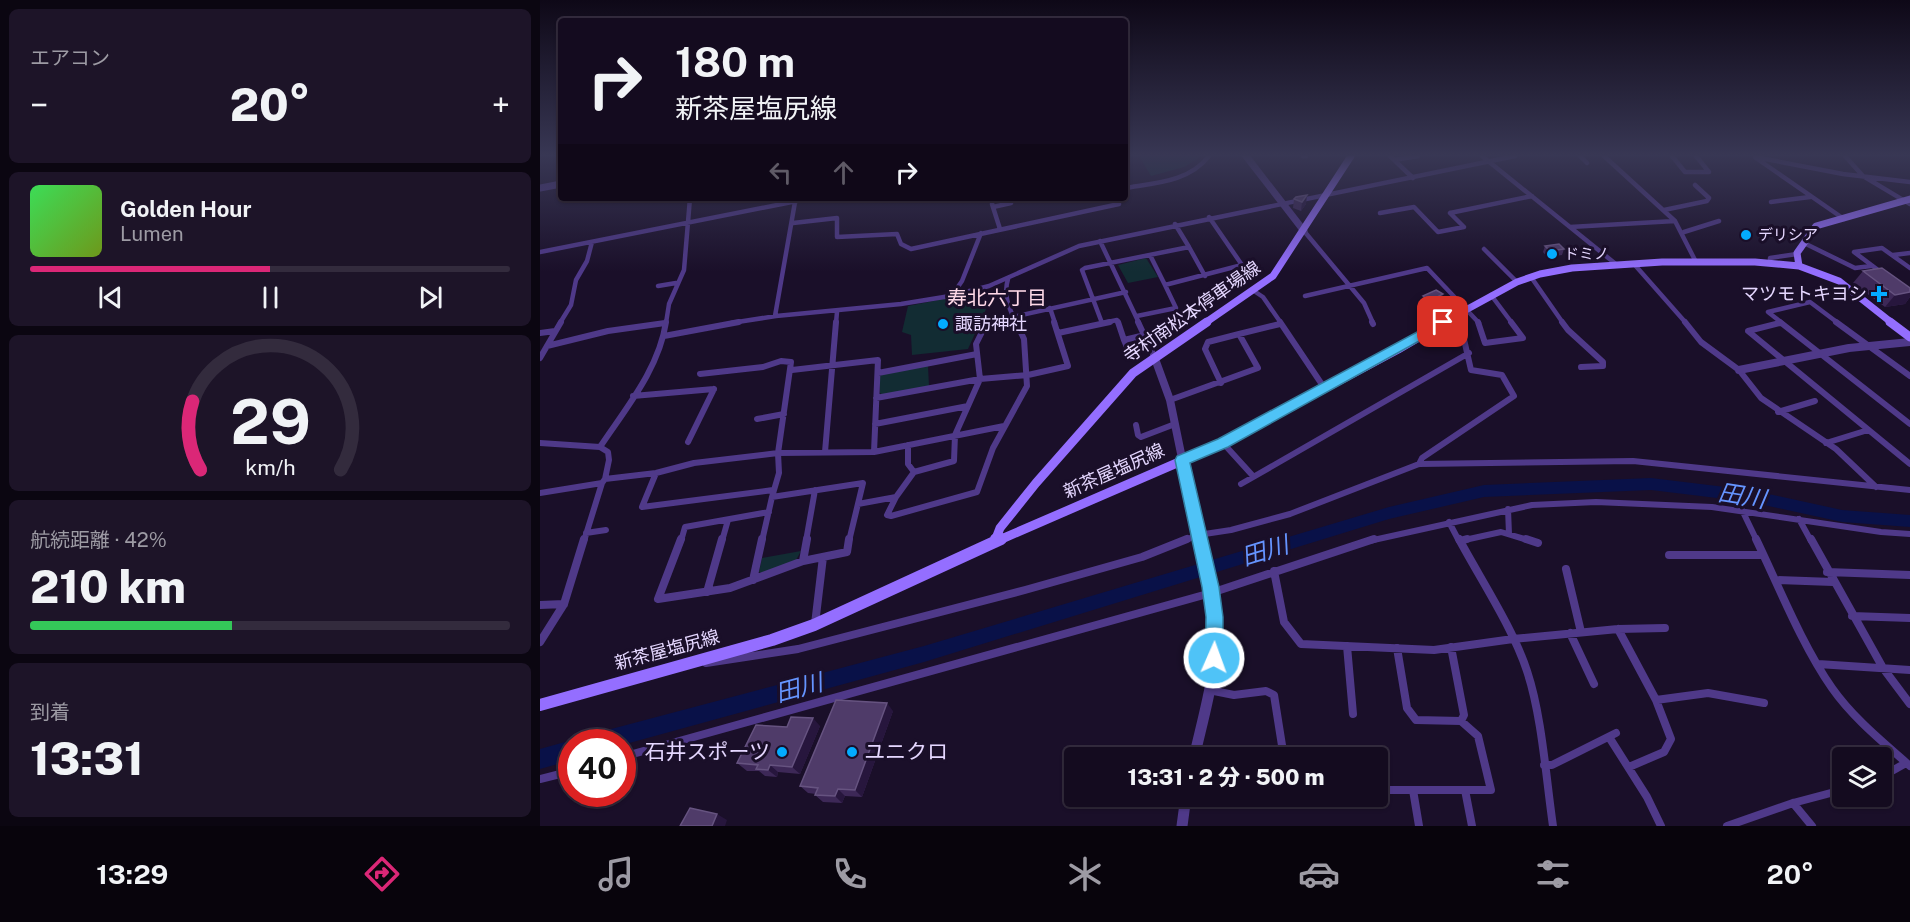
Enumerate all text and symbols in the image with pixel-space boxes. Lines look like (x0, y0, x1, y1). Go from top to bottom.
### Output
text: 180 m (675, 37, 795, 86)
icon: right (576, 42, 654, 120)
text: エアコン (30, 46, 110, 70)
text: 20° (230, 78, 310, 131)
text: − (30, 86, 48, 124)
text: + (492, 86, 510, 124)
text: 新茶屋塩尻線 (675, 92, 837, 124)
icon: left (764, 156, 797, 189)
icon: ahead (827, 156, 860, 189)
icon: right (890, 156, 923, 189)
text: Golden Hour (120, 196, 251, 222)
text: Lumen (120, 222, 184, 246)
place label: デリシア (1758, 226, 1818, 243)
marker: デリシア (1739, 228, 1753, 242)
place label: ドミノ (1564, 245, 1609, 262)
marker: ドミノ (1545, 247, 1559, 261)
street label: 寺村南松本停車場線 (1119, 257, 1264, 367)
icon: previous (94, 281, 127, 314)
icon: pause (254, 281, 287, 314)
icon: next (414, 281, 447, 314)
place label: マツモトキヨシ (1741, 283, 1867, 304)
district label: 寿北六丁目 (947, 286, 1047, 310)
marker: マツモトキヨシ (1872, 287, 1886, 301)
pin (1417, 296, 1468, 347)
icon: arrive (1426, 305, 1459, 338)
place label: 諏訪神社 (955, 313, 1027, 334)
marker: 諏訪神社 (936, 317, 950, 331)
text: 29 (230, 385, 310, 458)
street label: 新茶屋塩尻線 (1060, 439, 1167, 502)
text: km/h (245, 455, 295, 480)
water label: 田川 (1716, 477, 1771, 513)
text: 航続距離 · 42% (30, 528, 167, 552)
water label: 田川 (1238, 529, 1295, 570)
text: 210 km (30, 560, 186, 613)
street label: 新茶屋塩尻線 (612, 625, 722, 674)
position arrow (1182, 626, 1246, 690)
water label: 田川 (772, 667, 828, 707)
text: 到着 (30, 700, 70, 724)
speed limit sign: 40 (558, 729, 636, 807)
text: 13:31 (30, 732, 144, 785)
place label: 石井スポーツ (644, 739, 770, 764)
place label: ユニクロ (864, 739, 948, 764)
marker: 石井スポーツ (775, 745, 789, 759)
marker: ユニクロ (845, 745, 859, 759)
map controls (1832, 747, 1892, 807)
button: layers (1832, 747, 1892, 807)
text: 13:31 · 2 分 · 500 m (1128, 764, 1324, 790)
icon: directions (361, 853, 403, 895)
icon: music (595, 853, 637, 895)
icon: phone (829, 853, 871, 895)
icon: climate (1064, 853, 1106, 895)
icon: car (1298, 853, 1340, 895)
icon: filters (1532, 853, 1574, 895)
text: 13:29 (96, 858, 168, 890)
text: 20° (1766, 858, 1814, 890)

